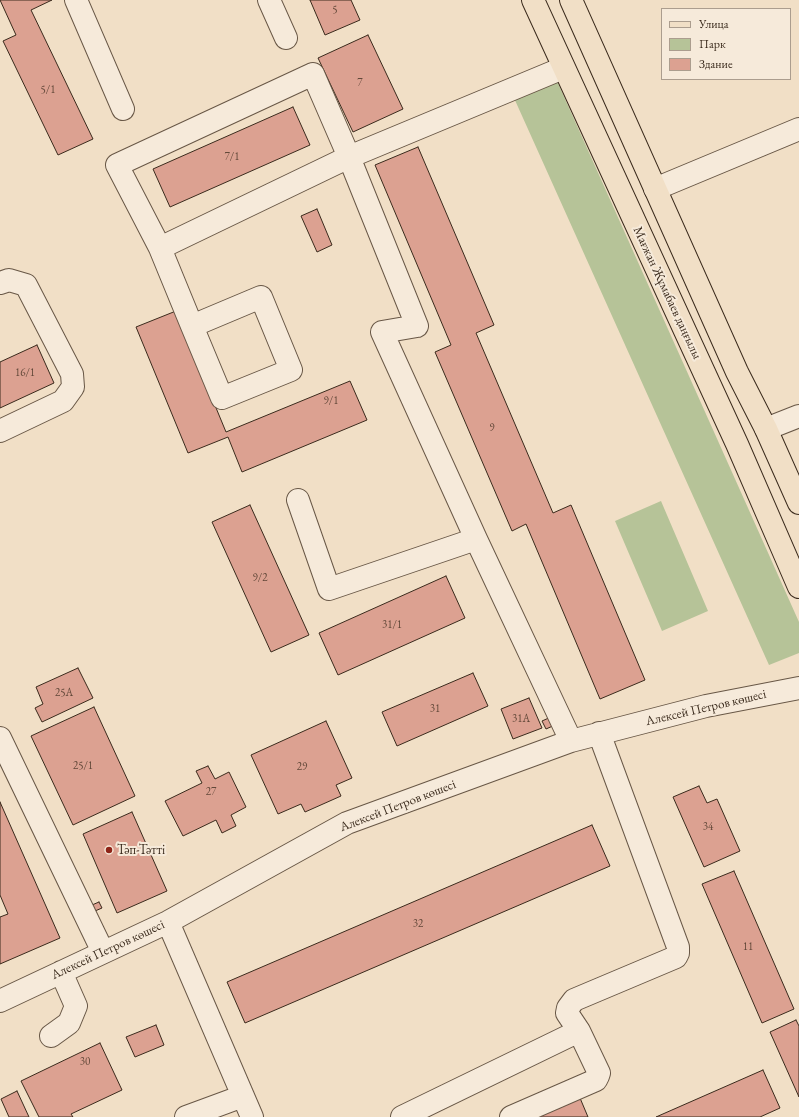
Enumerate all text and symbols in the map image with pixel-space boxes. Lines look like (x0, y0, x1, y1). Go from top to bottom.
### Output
house number: 5 (332, 3, 338, 17)
legend (661, 8, 791, 80)
text: Улица (699, 16, 729, 32)
text: Парк (699, 36, 726, 52)
text: Здание (699, 56, 733, 72)
house number: 7 (357, 76, 363, 90)
house number: 5/1 (41, 83, 55, 97)
house number: 7/1 (225, 150, 239, 164)
street label: Мағжан Жұмабаев даңғылы (629, 224, 705, 362)
house number: 16/1 (15, 366, 35, 380)
house number: 9/1 (324, 394, 338, 408)
house number: 9 (489, 421, 495, 435)
house number: 9/2 (253, 571, 267, 585)
house number: 31/1 (382, 618, 402, 632)
house number: 25А (55, 686, 73, 700)
street label: Алексей Петров көшесі (644, 687, 768, 729)
house number: 31 (430, 702, 440, 716)
house number: 31А (512, 712, 530, 726)
house number: 25/1 (73, 759, 93, 773)
house number: 29 (297, 760, 307, 774)
street label: Алексей Петров көшесі (338, 777, 458, 835)
house number: 27 (206, 785, 216, 799)
house number: 34 (703, 820, 713, 834)
place label: Тәп-Тәтті (117, 842, 165, 858)
marker: Тәп-Тәтті (104, 845, 114, 855)
street label: Алексей Петров көшесі (49, 917, 167, 983)
house number: 32 (413, 917, 423, 931)
house number: 11 (743, 940, 753, 954)
house number: 30 (80, 1055, 90, 1069)

